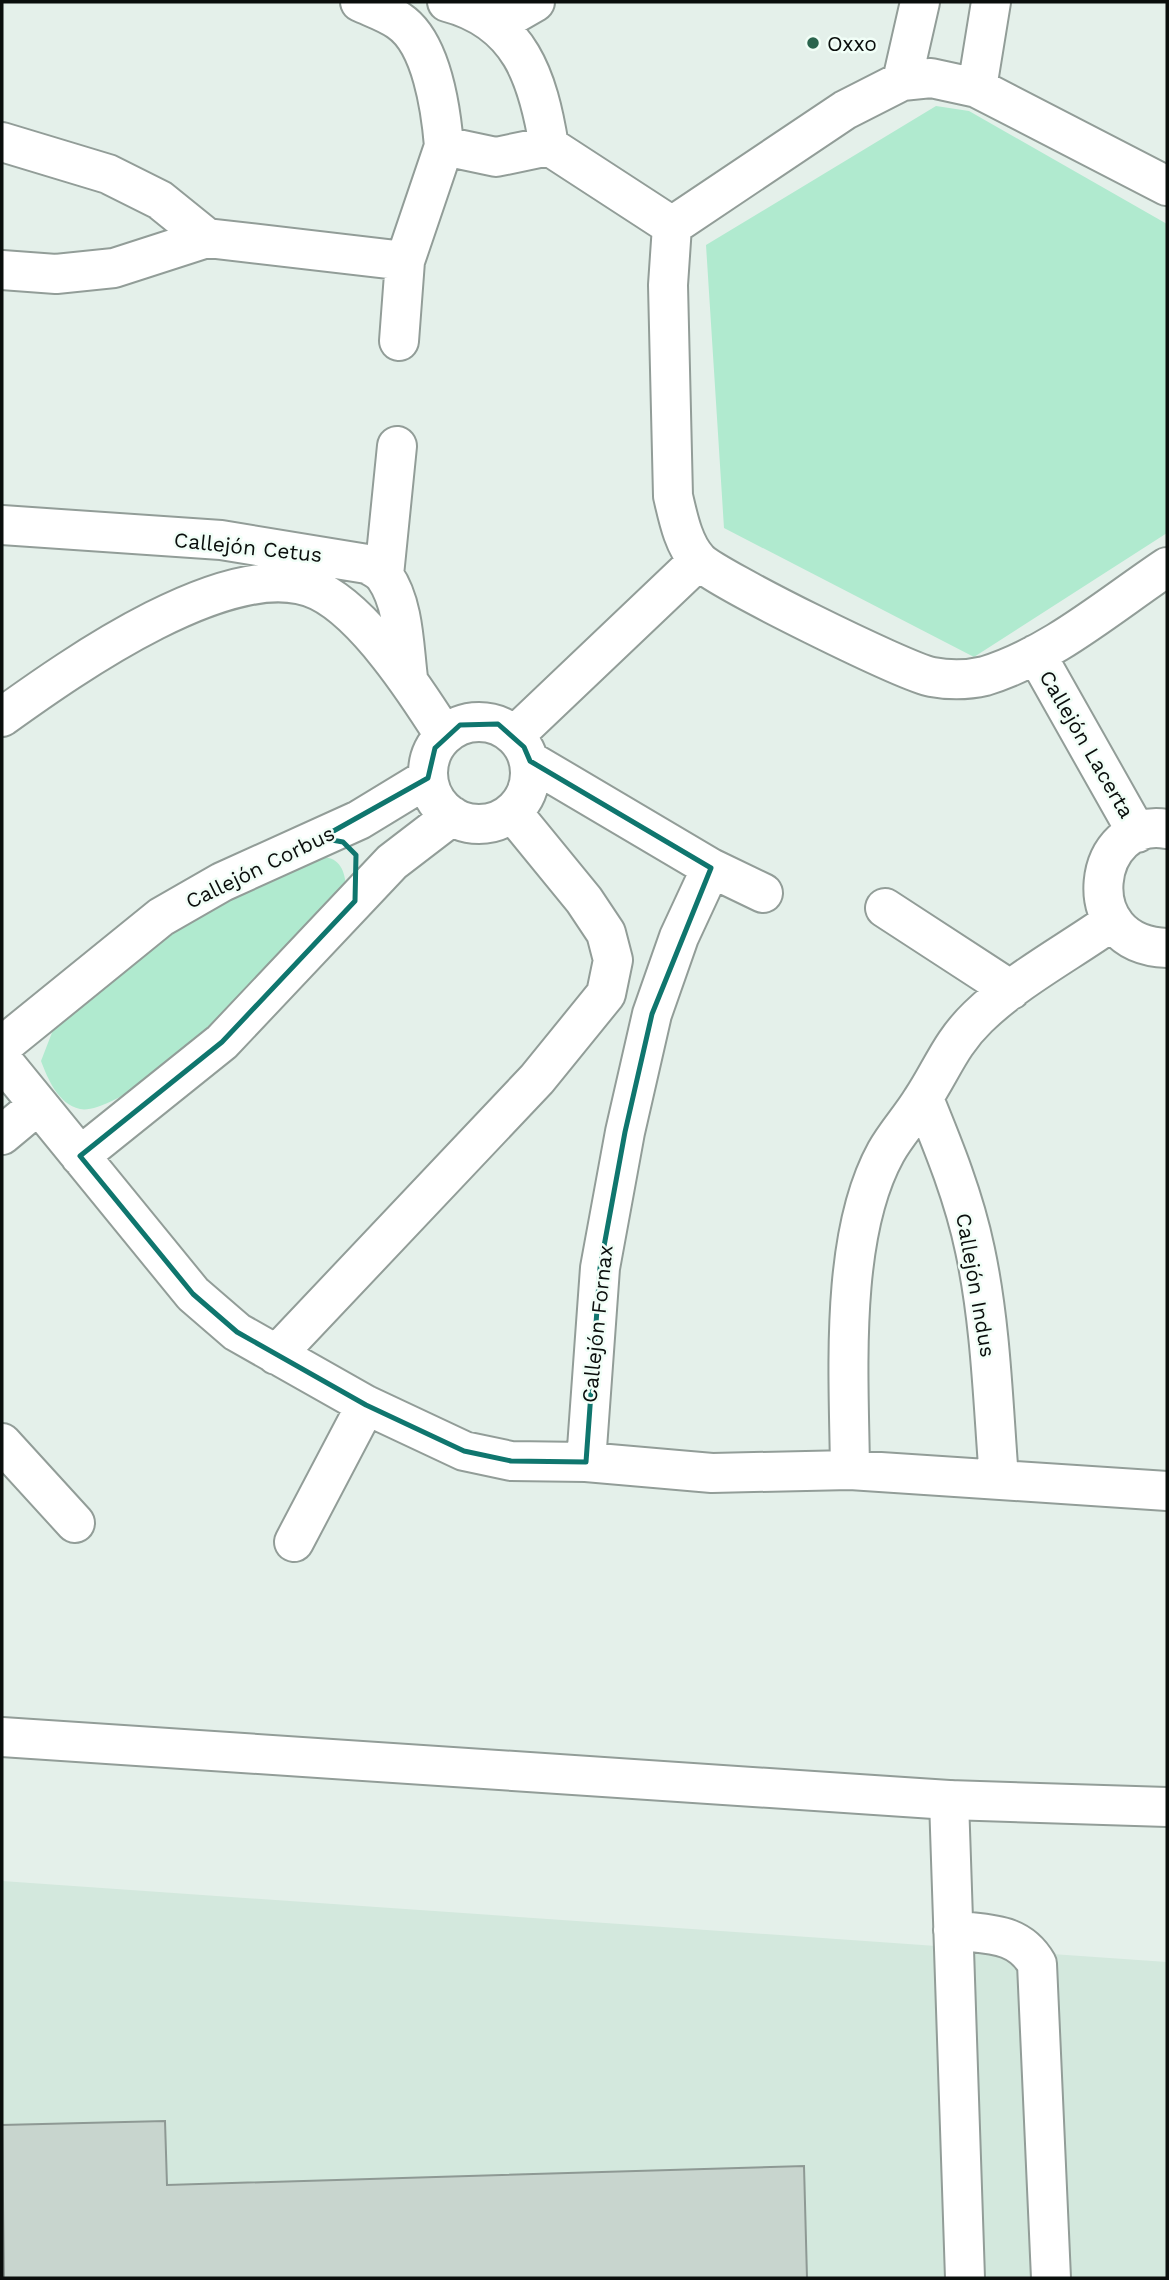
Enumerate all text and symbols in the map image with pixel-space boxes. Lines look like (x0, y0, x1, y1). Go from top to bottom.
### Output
place label: Oxxo (827, 31, 877, 56)
marker: Oxxo (805, 35, 821, 51)
street label: Callejón Cetus (173, 527, 323, 567)
street label: Callejón Lacerta (1035, 666, 1140, 822)
street label: Callejón Corbus (182, 820, 338, 914)
street label: Callejón Indus (951, 1211, 1001, 1359)
street label: Callejón Fornax (576, 1244, 618, 1404)

